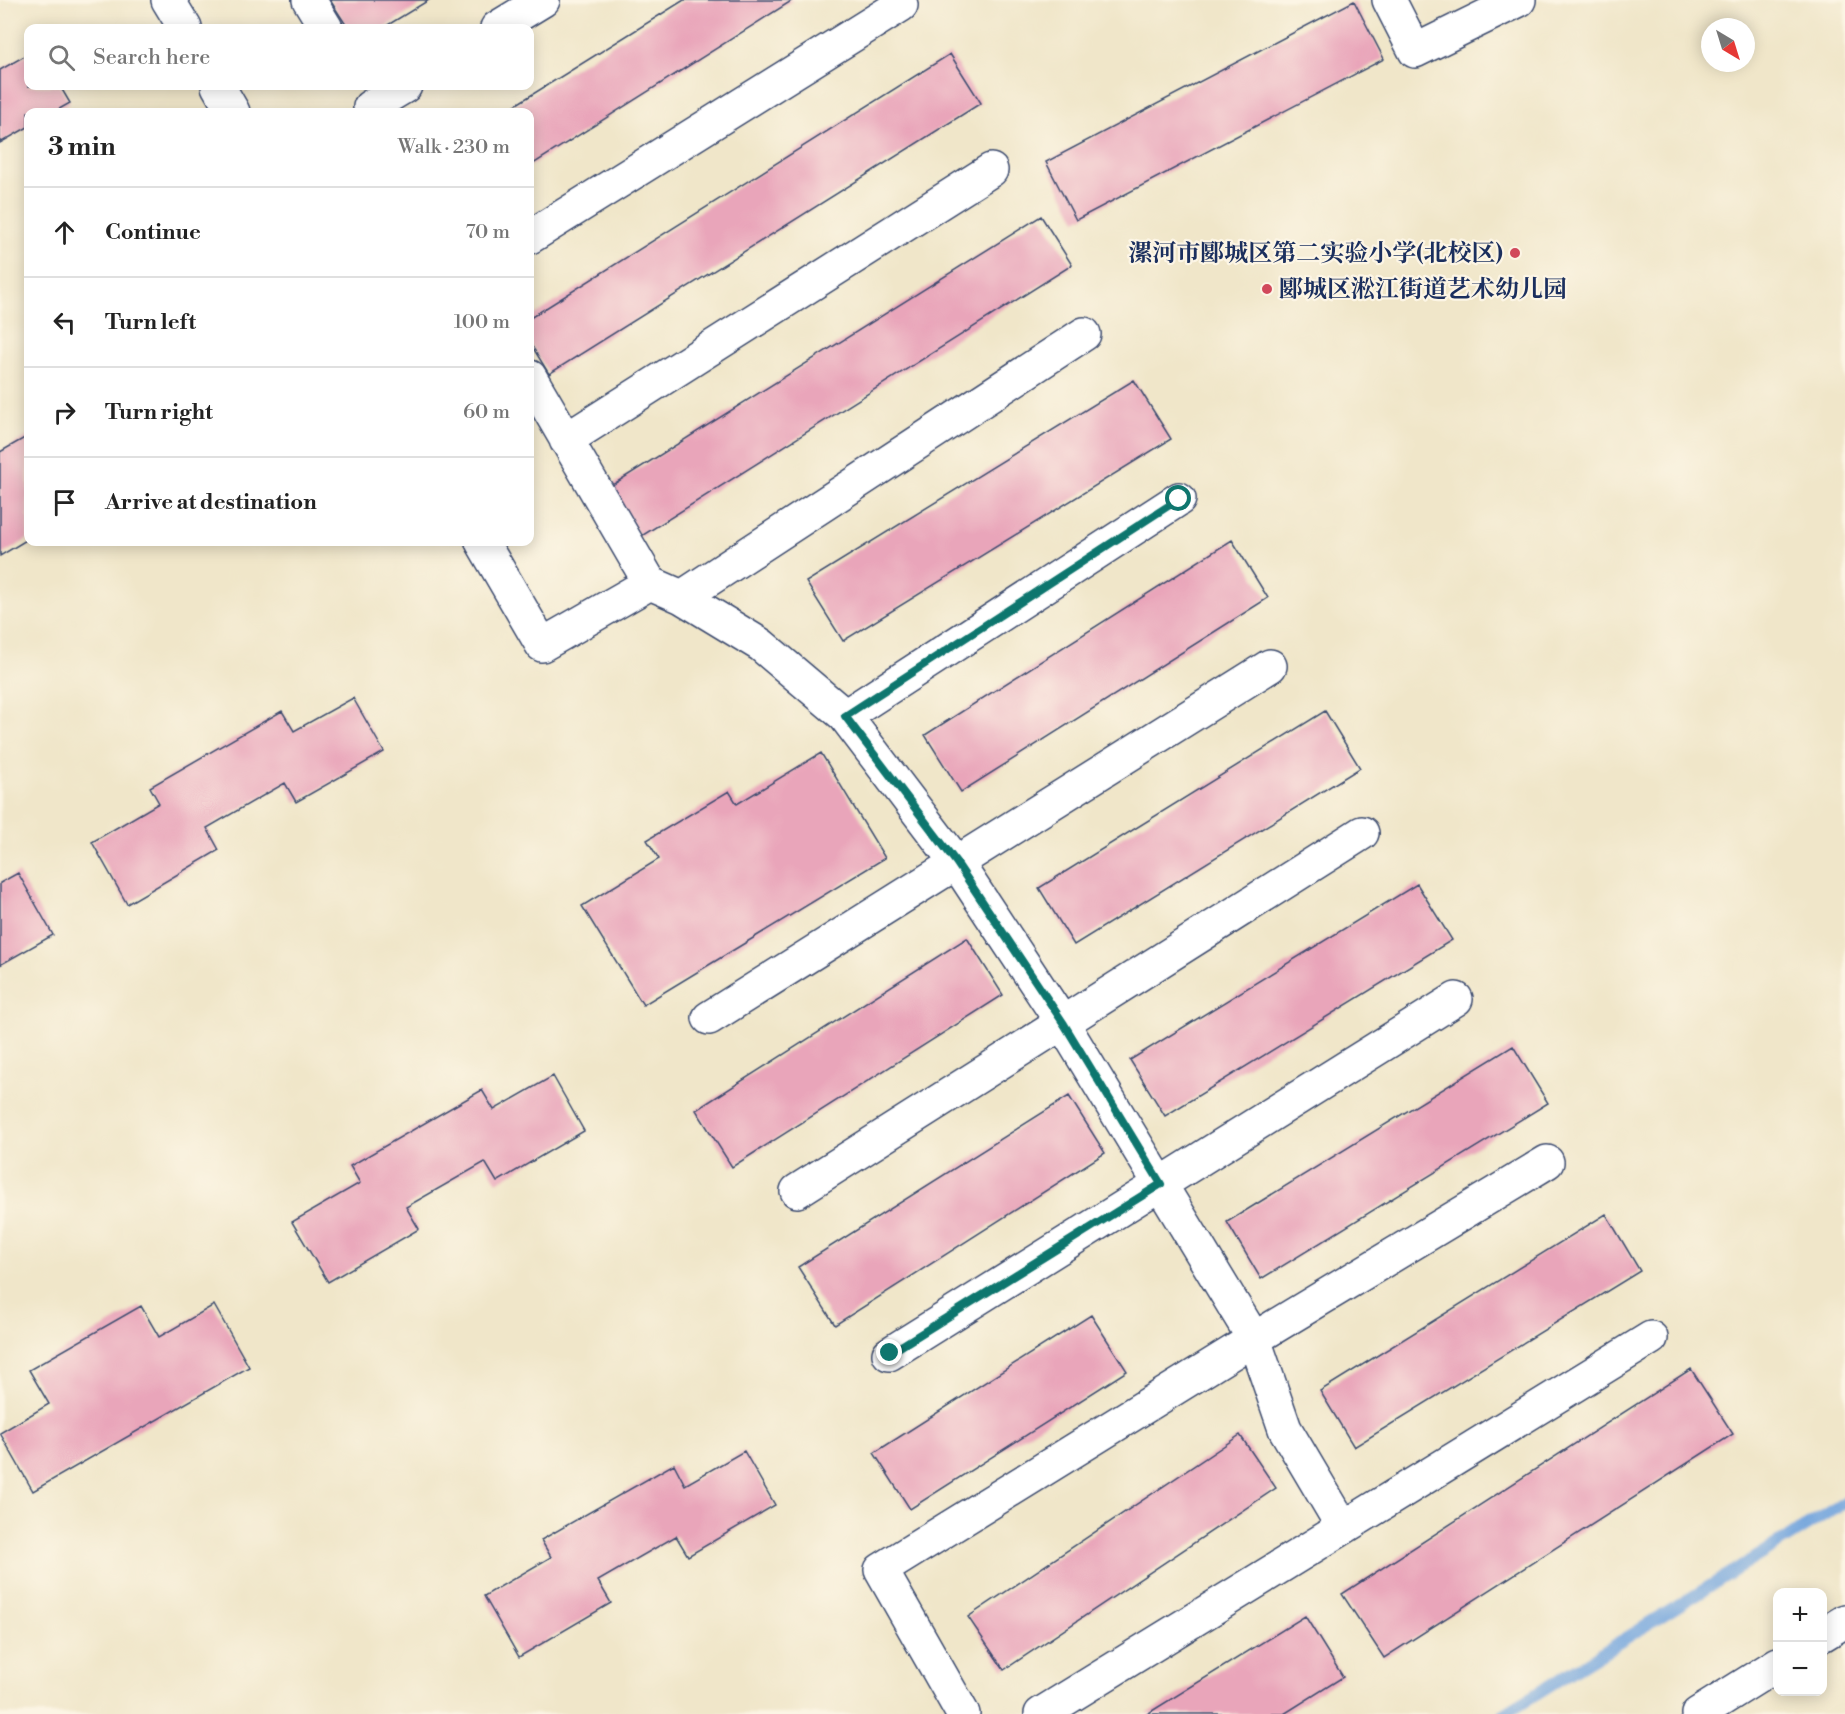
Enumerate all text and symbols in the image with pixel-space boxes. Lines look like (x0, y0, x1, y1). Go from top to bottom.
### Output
north arrow (1701, 18, 1755, 72)
search box (24, 24, 534, 90)
icon: search (45, 41, 78, 74)
text: Search here (93, 44, 210, 71)
text: 3 min (48, 131, 116, 163)
text: Walk · 230 m (398, 135, 510, 160)
icon: ahead (48, 216, 81, 249)
text: Continue (105, 219, 201, 246)
text: 70 m (466, 220, 510, 245)
place label: 漯河市郾城区第二实验小学(北校区) (1128, 239, 1503, 269)
marker: 漯河市郾城区第二实验小学(北校区) (1508, 246, 1522, 260)
place label: 郾城区淞江街道艺术幼儿园 (1279, 275, 1567, 305)
marker: 郾城区淞江街道艺术幼儿园 (1260, 282, 1274, 296)
icon: left (48, 306, 81, 339)
text: Turn left (105, 309, 196, 336)
text: 100 m (454, 310, 510, 335)
icon: right (48, 396, 81, 429)
text: Turn right (105, 399, 213, 426)
text: 60 m (463, 400, 510, 425)
route start (1165, 485, 1191, 511)
icon: arrive (48, 486, 81, 519)
text: Arrive at destination (105, 489, 317, 516)
route end (876, 1339, 902, 1365)
map controls (1773, 1588, 1827, 1696)
button: + (1773, 1588, 1827, 1642)
button: − (1773, 1642, 1827, 1696)

